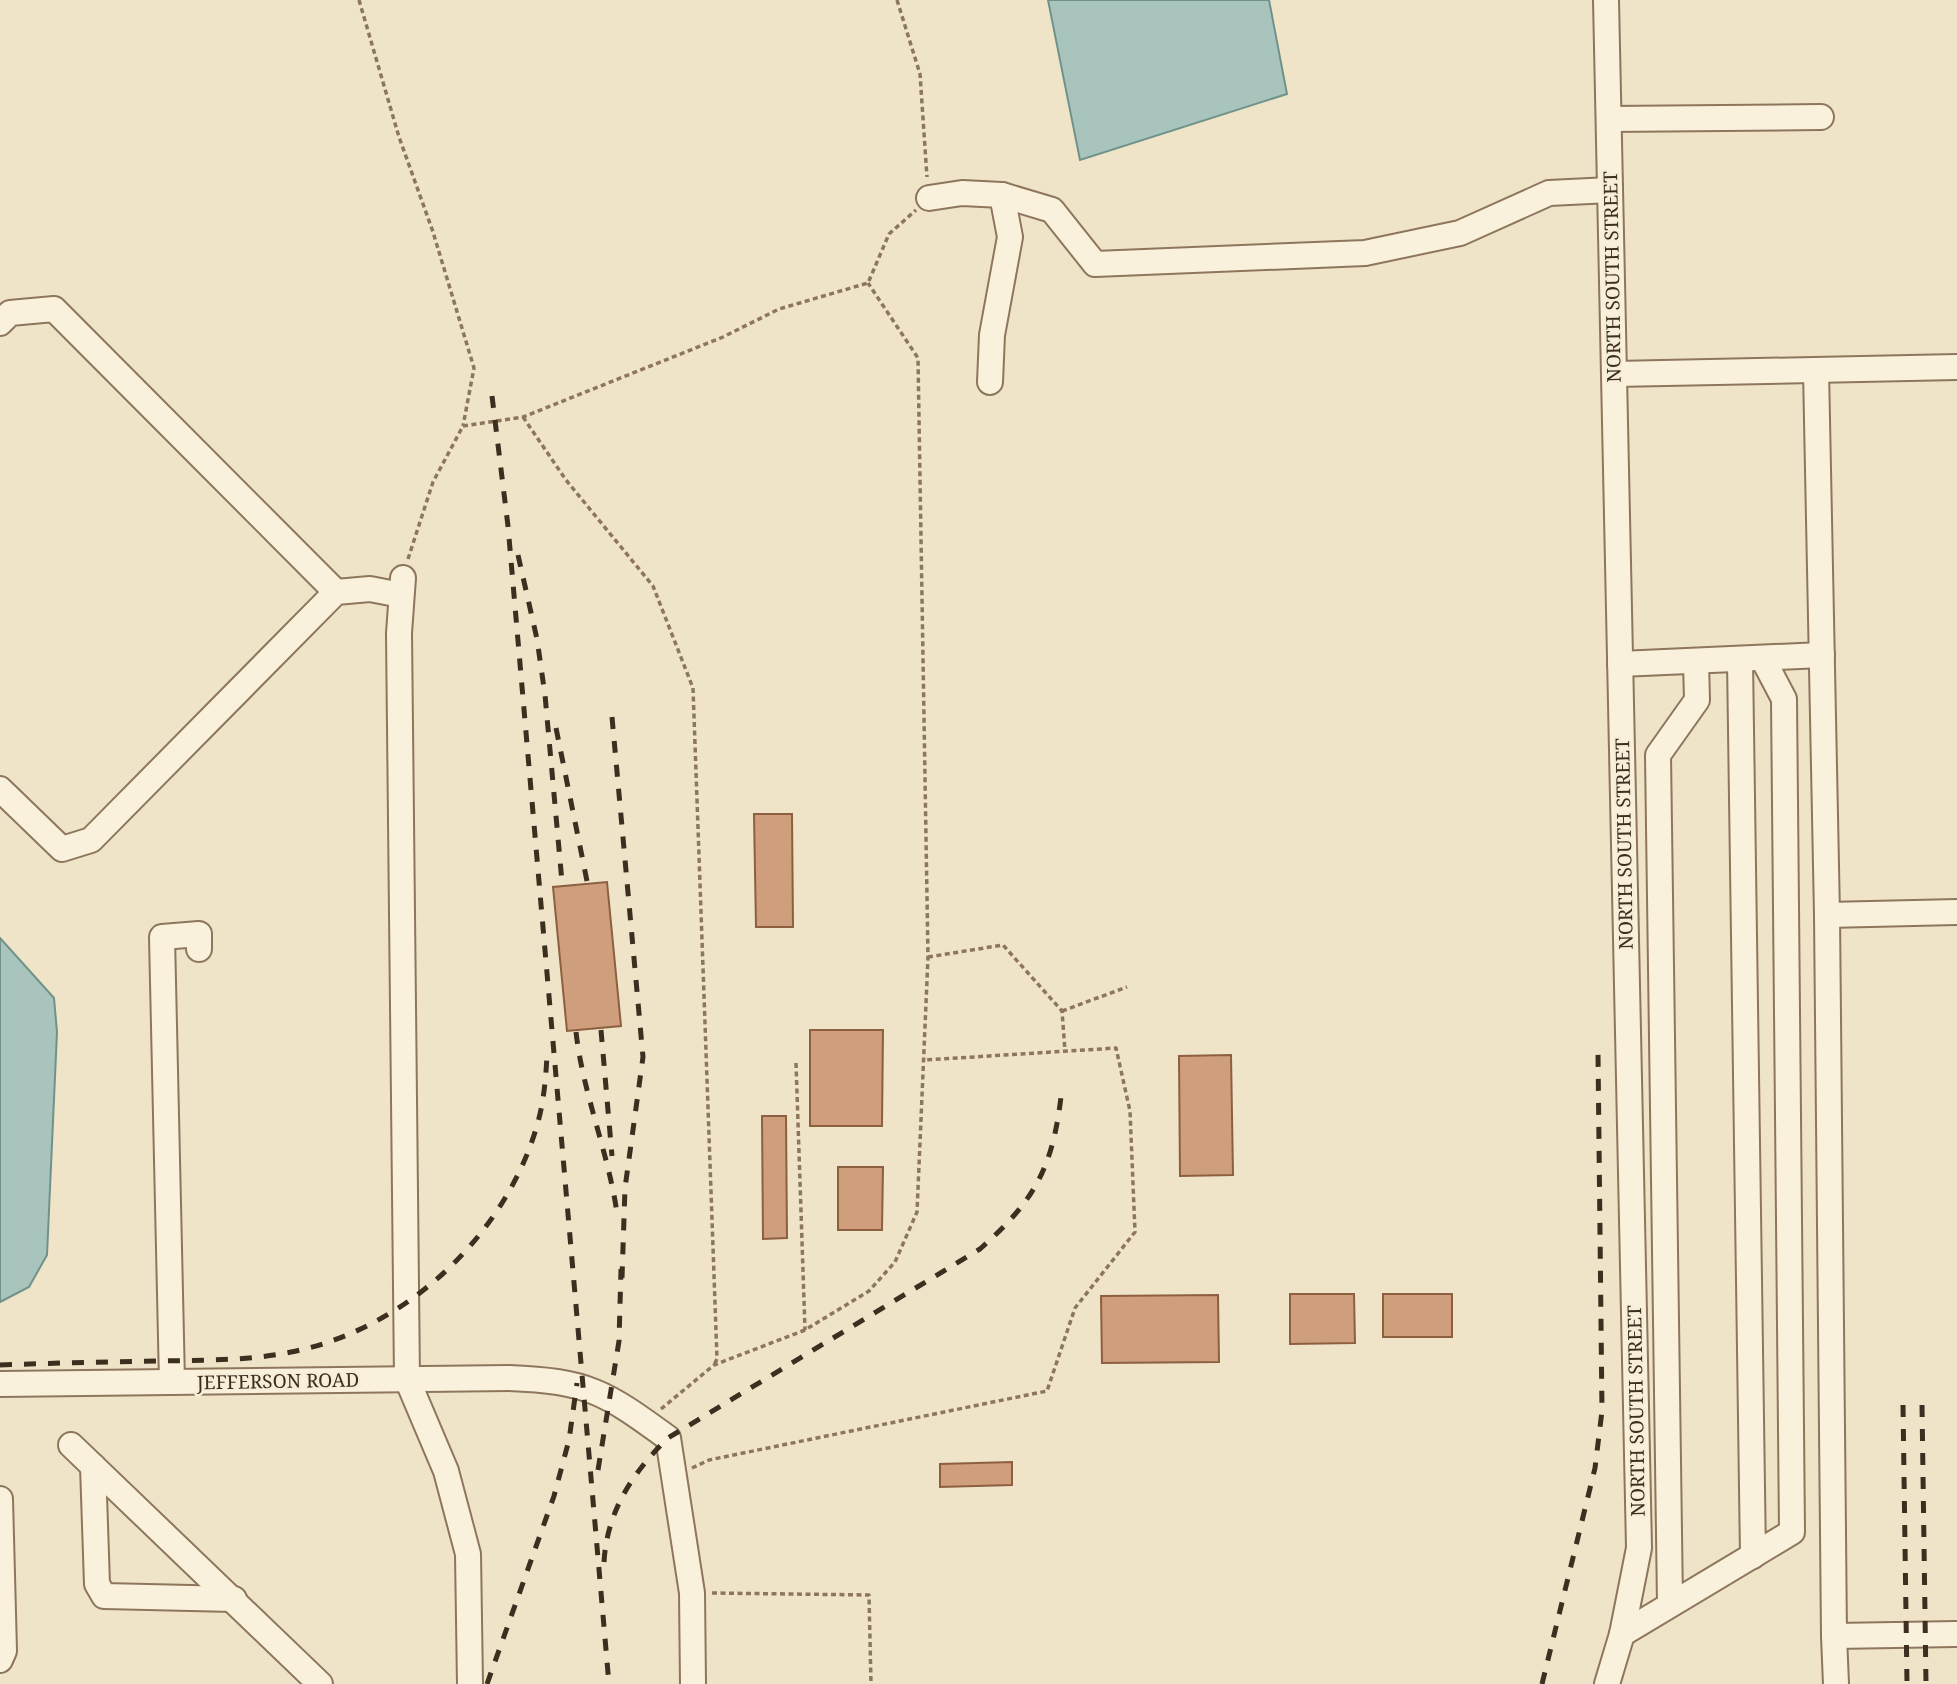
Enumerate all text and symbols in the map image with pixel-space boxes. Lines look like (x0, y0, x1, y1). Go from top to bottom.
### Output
street label: NORTH SOUTH STREET (1597, 171, 1627, 383)
street label: NORTH SOUTH STREET (1609, 738, 1639, 950)
street label: NORTH SOUTH STREET (1621, 1305, 1651, 1517)
street label: JEFFERSON ROAD (196, 1367, 359, 1395)

